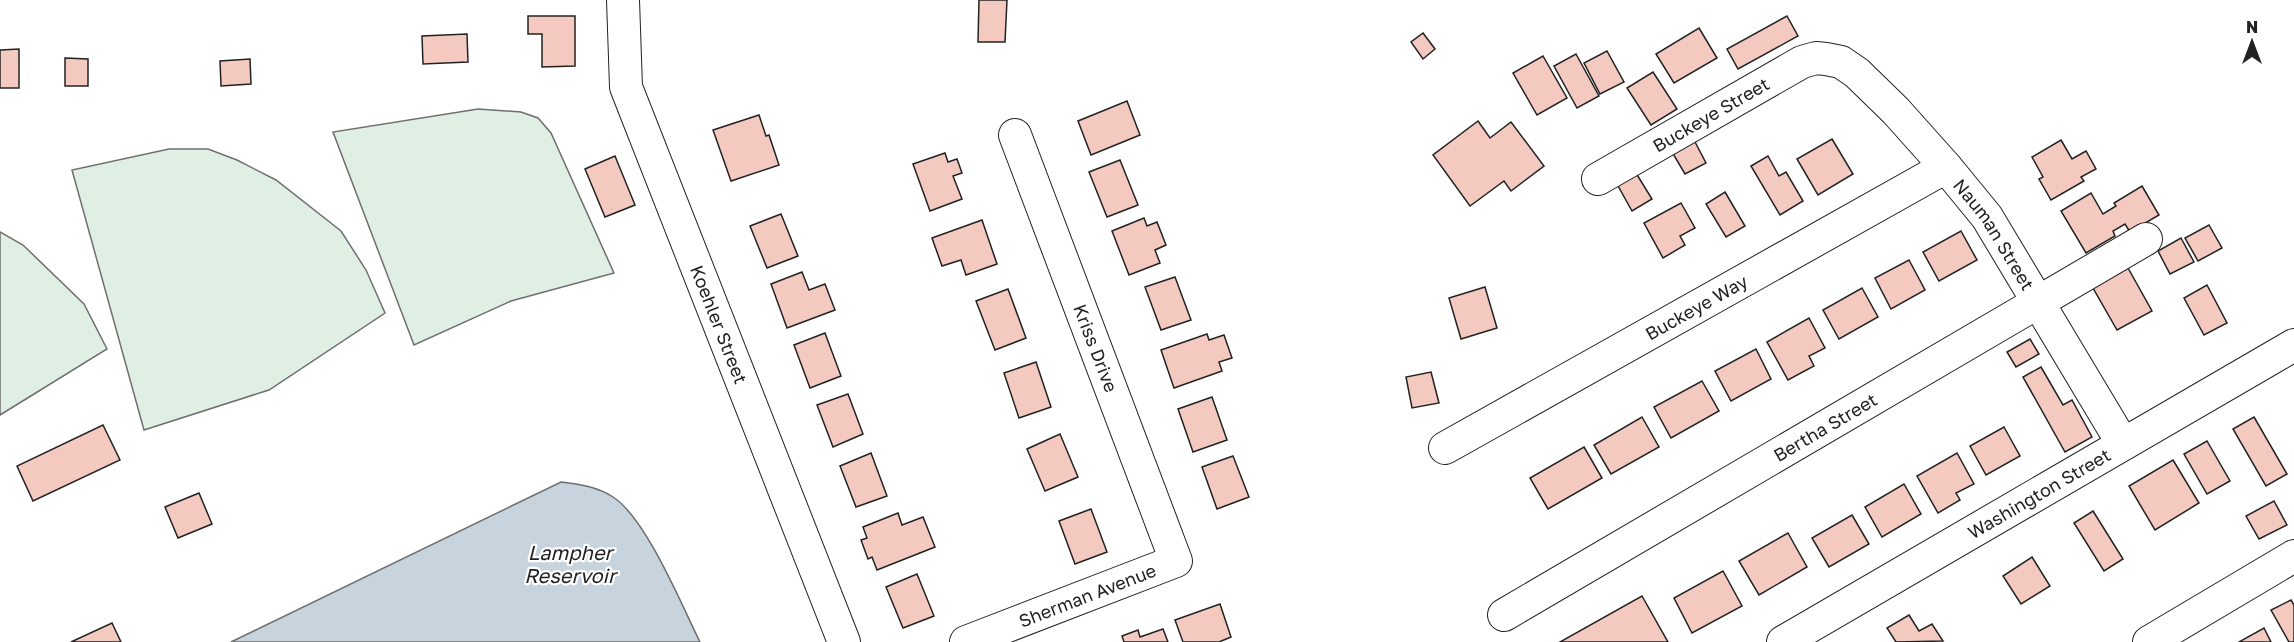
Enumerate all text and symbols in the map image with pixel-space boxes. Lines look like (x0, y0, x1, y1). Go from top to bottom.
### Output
north arrow (2222, 12, 2282, 72)
text: N (2246, 17, 2258, 37)
street label: Buckeye Street (1649, 72, 1773, 156)
street label: Nauman Street (1949, 174, 2039, 294)
street label: Koehler Street (686, 262, 752, 387)
street label: Buckeye Way (1641, 270, 1751, 345)
street label: Kriss Drive (1069, 301, 1123, 395)
street label: Bertha Street (1769, 388, 1881, 466)
street label: Washington Street (1964, 443, 2114, 543)
water label: Lampher Reservoir (524, 540, 619, 587)
street label: Sherman Avenue (1016, 559, 1159, 632)

